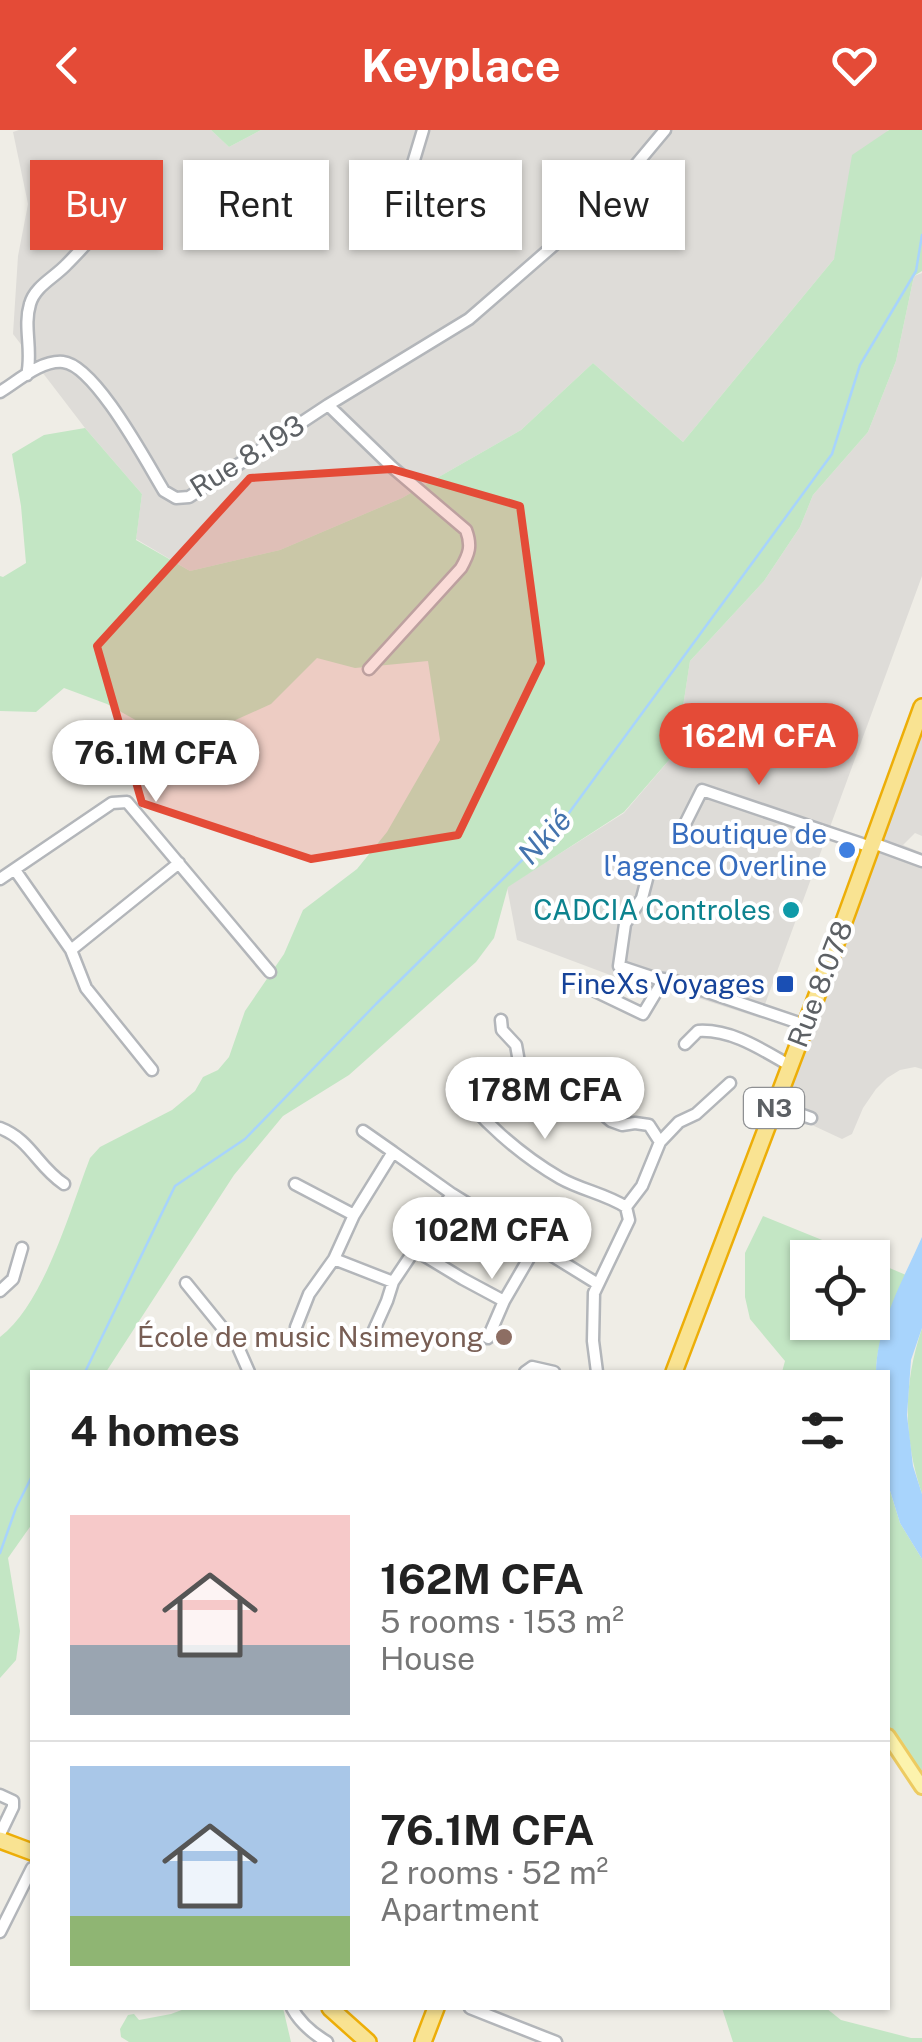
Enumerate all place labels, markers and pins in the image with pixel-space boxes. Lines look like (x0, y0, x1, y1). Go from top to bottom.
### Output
pin: 162M CFA (656, 703, 862, 788)
pin: 76.1M CFA (42, 720, 270, 805)
place label: Boutique de l'agence Overline (604, 817, 827, 882)
marker: Boutique de l'agence Overline (836, 839, 858, 861)
place label: CADCIA Controles (533, 893, 771, 926)
marker: CADCIA Controles (780, 899, 802, 921)
place label: FineXs Voyages (560, 967, 765, 1000)
marker: FineXs Voyages (774, 973, 796, 995)
pin: 178M CFA (442, 1057, 648, 1142)
pin: 102M CFA (389, 1197, 595, 1282)
place label: École de music Nsimeyong (137, 1320, 484, 1353)
marker: École de music Nsimeyong (493, 1326, 515, 1348)

